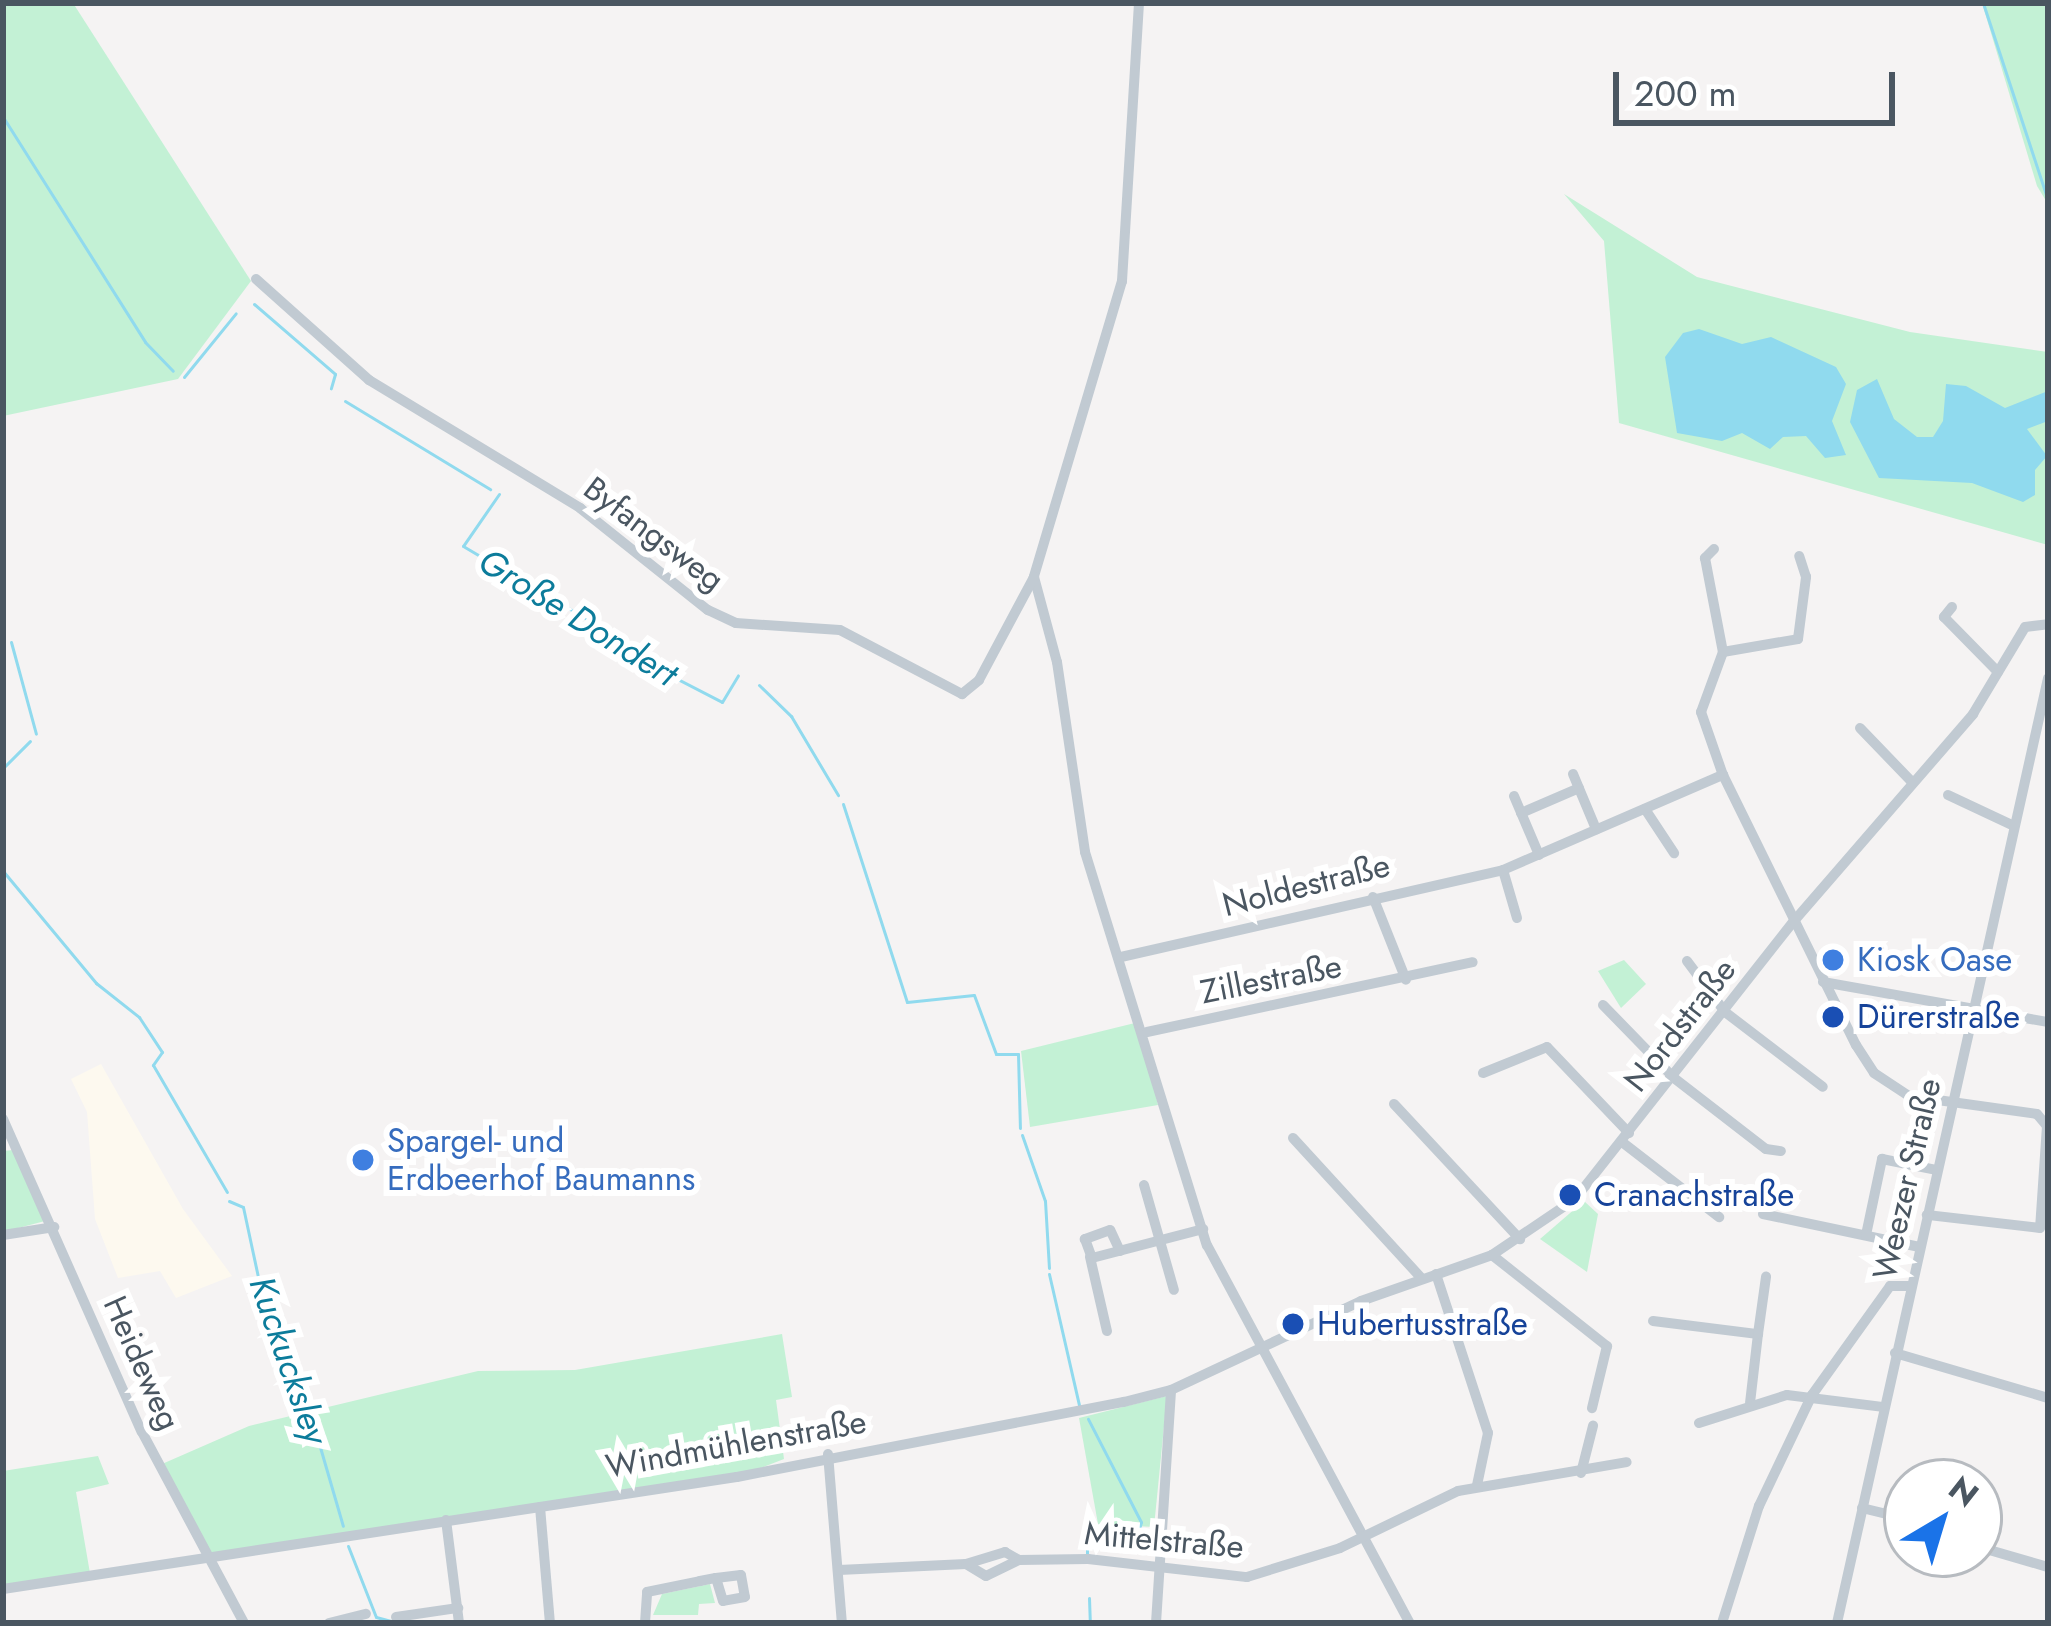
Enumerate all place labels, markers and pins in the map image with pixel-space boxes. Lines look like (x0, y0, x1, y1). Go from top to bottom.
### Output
place label: Kiosk Oase (1857, 940, 2012, 980)
marker: Kiosk Oase (1820, 947, 1846, 973)
place label: Dürerstraße (1857, 997, 2020, 1037)
marker: Dürerstraße (1820, 1004, 1846, 1030)
place label: Spargel- und Erdbeerhof Baumanns (387, 1121, 695, 1199)
marker: Spargel- und Erdbeerhof Baumanns (350, 1147, 376, 1173)
place label: Cranachstraße (1594, 1175, 1794, 1215)
marker: Cranachstraße (1557, 1182, 1583, 1208)
place label: Hubertusstraße (1317, 1304, 1528, 1344)
marker: Hubertusstraße (1280, 1311, 1306, 1337)

